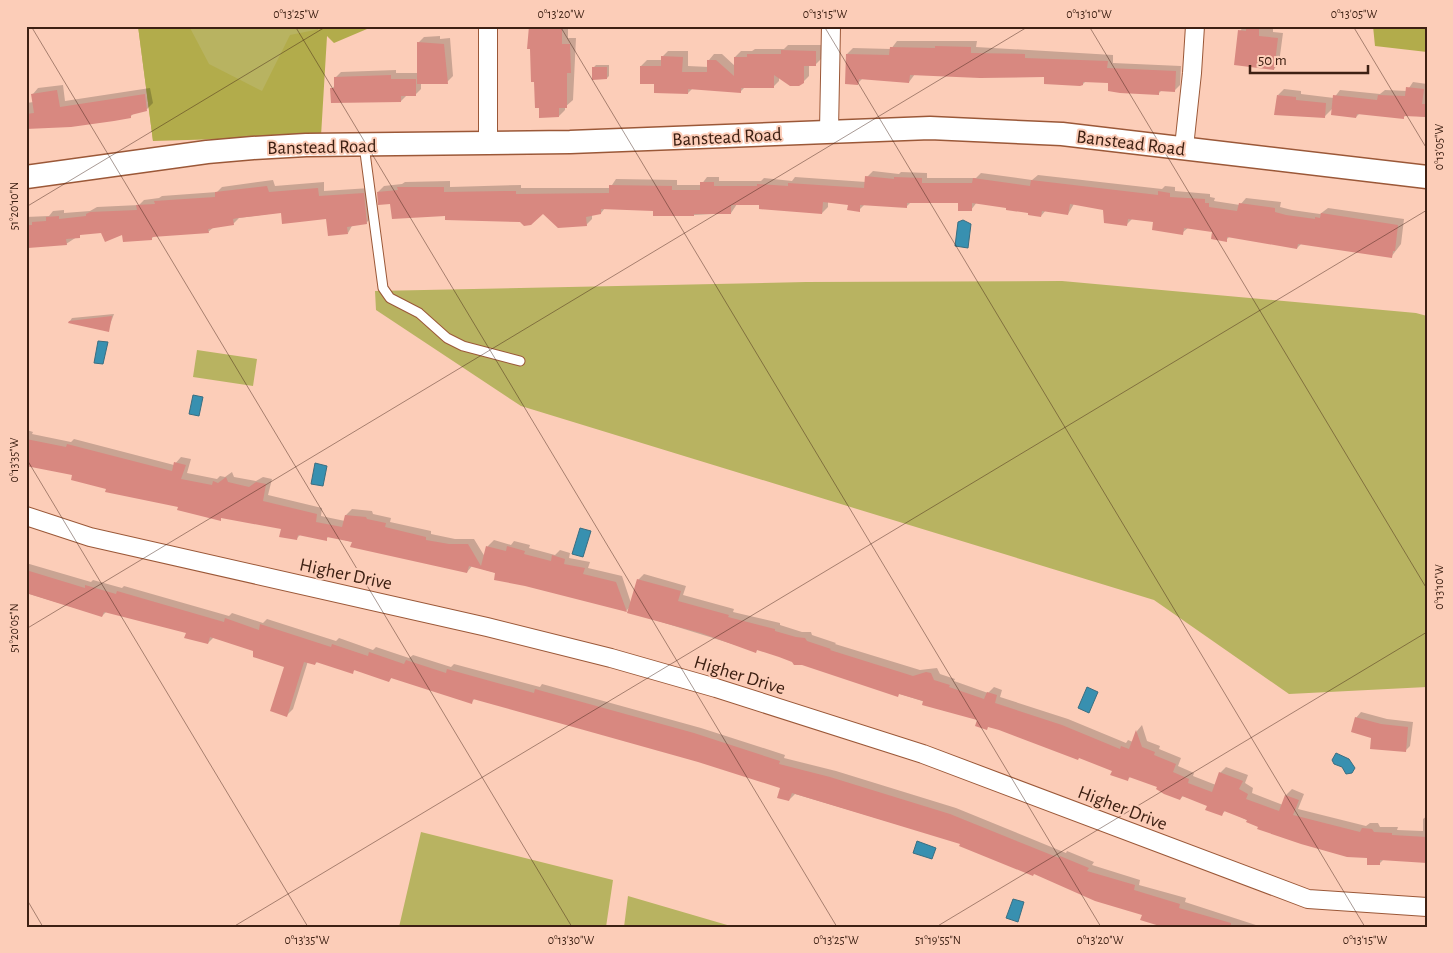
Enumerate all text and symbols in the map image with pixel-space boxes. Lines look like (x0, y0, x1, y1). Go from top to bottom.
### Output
text: 0°13'25"W (273, 8, 319, 20)
text: 0°13'20"W (538, 8, 585, 20)
text: 0°13'15"W (803, 8, 847, 20)
text: 0°13'10"W (1066, 8, 1112, 20)
text: 0°13'05"W (1331, 8, 1378, 20)
scale bar (1250, 42, 1368, 74)
text: 50 m (1258, 53, 1287, 68)
text: 0°13'05"W (1433, 123, 1445, 170)
street label: Banstead Road (672, 125, 783, 150)
street label: Banstead Road (1075, 127, 1187, 160)
street label: Banstead Road (267, 137, 377, 158)
text: 51°20'10"N (8, 182, 20, 230)
text: 0°13'35"W (8, 437, 20, 483)
street label: Higher Drive (298, 555, 394, 594)
text: 0°13'10"W (1433, 564, 1445, 610)
text: 51°20'05"N (8, 603, 20, 653)
street label: Higher Drive (692, 653, 787, 698)
street label: Higher Drive (1075, 783, 1170, 834)
text: 0°13'35"W (284, 934, 330, 946)
text: 0°13'30"W (548, 934, 594, 946)
text: 0°13'25"W (813, 934, 859, 946)
text: 51°19'55"N (915, 934, 961, 946)
text: 0°13'20"W (1077, 934, 1124, 946)
text: 0°13'15"W (1343, 934, 1387, 946)

